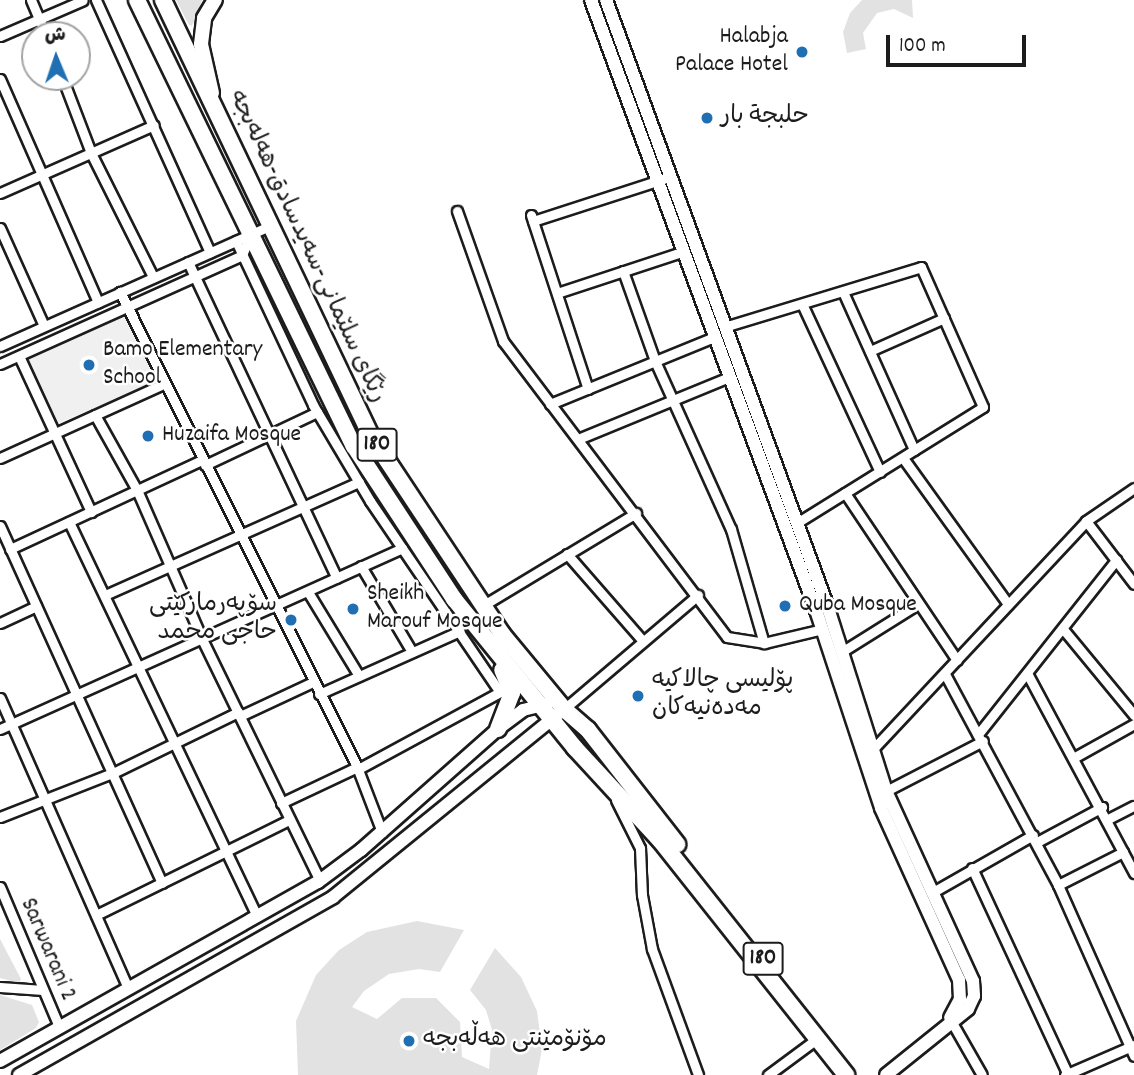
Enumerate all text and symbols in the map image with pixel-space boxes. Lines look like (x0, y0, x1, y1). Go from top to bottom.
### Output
north arrow (21, 21, 91, 91)
scale bar (889, 21, 1029, 65)
text: ش (44, 23, 66, 50)
place label: Halabja Palace Hotel (675, 24, 788, 80)
text: 100 m (899, 32, 946, 62)
marker: Halabja Palace Hotel (794, 44, 810, 60)
street label: رێگای سلێمانی-سەیدسادق-هەلەبجە (221, 86, 391, 408)
place label: حلبجة بار (721, 104, 809, 132)
marker: حلبجة بار (699, 110, 715, 126)
place label: Bamo Elementary School (103, 337, 262, 393)
marker: Bamo Elementary School (81, 357, 97, 373)
place label: Huzaifa Mosque (162, 422, 301, 450)
road number: 180 (356, 426, 398, 464)
marker: Huzaifa Mosque (140, 428, 156, 444)
place label: Sheikh Marouf Mosque (367, 581, 503, 637)
place label: سۆپەرمارکێتی حاجی محمد (149, 592, 277, 648)
place label: Quba Mosque (799, 592, 917, 620)
marker: Quba Mosque (777, 598, 793, 614)
marker: Sheikh Marouf Mosque (345, 601, 361, 617)
marker: سۆپەرمارکێتی حاجی محمد (283, 612, 299, 628)
place label: پۆلیسی چالاکیە مەدەنیەکان (652, 668, 793, 724)
marker: پۆلیسی چالاکیە مەدەنیەکان (630, 688, 646, 704)
street label: Sarwarani 2 (12, 894, 82, 1006)
road number: 180 (742, 940, 784, 978)
place label: مۆنۆمێنتی هەڵەبجە (423, 1027, 607, 1055)
marker: مۆنۆمێنتی هەڵەبجە (401, 1033, 417, 1049)

